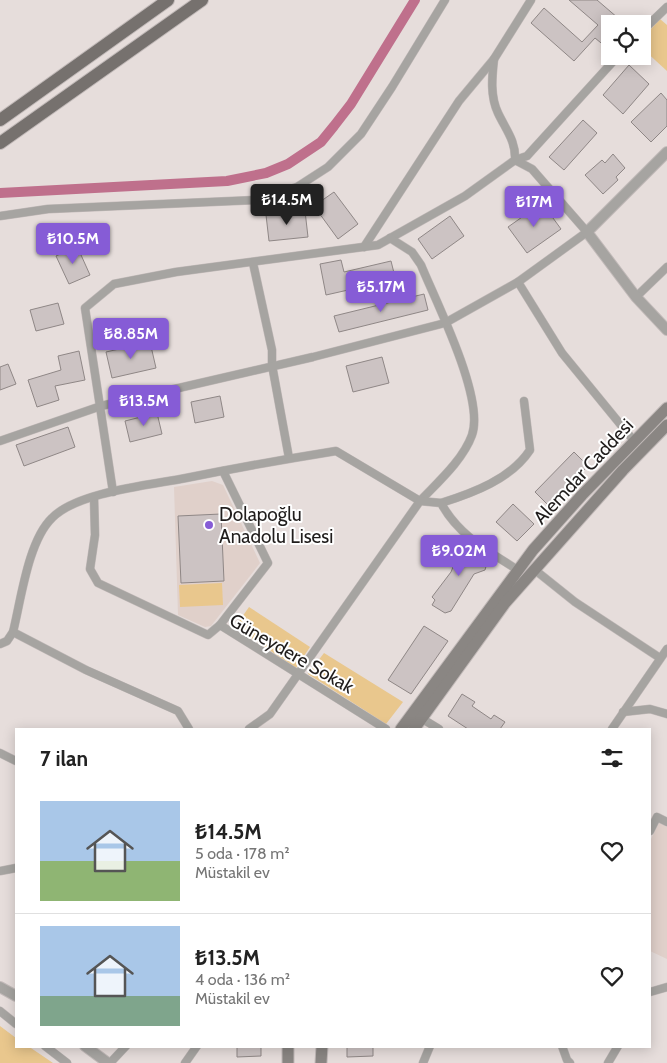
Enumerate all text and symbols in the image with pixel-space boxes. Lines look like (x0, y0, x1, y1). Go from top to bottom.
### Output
map controls (601, 15, 651, 65)
button: locate (601, 15, 651, 65)
pin: ₺14.5M (246, 184, 328, 226)
pin: ₺17M (504, 186, 564, 228)
text: ₺14.5M (262, 190, 312, 209)
text: ₺17M (516, 192, 552, 211)
pin: ₺10.5M (32, 222, 114, 265)
text: ₺10.5M (47, 229, 99, 248)
pin: ₺5.17M (340, 270, 422, 313)
text: ₺5.17M (357, 277, 405, 296)
pin: ₺8.85M (90, 318, 172, 360)
text: ₺8.85M (104, 324, 158, 343)
pin: ₺13.5M (103, 384, 185, 427)
text: ₺13.5M (119, 391, 169, 410)
street label: Alemdar Caddesi (529, 414, 638, 529)
place label: Dolapoğlu Anadolu Lisesi (219, 503, 333, 548)
marker: Dolapoğlu Anadolu Lisesi (203, 519, 215, 531)
pin: ₺9.02M (418, 534, 500, 577)
text: ₺9.02M (432, 541, 486, 560)
street label: Güneydere Sokak (225, 609, 358, 699)
icon: filters (598, 744, 626, 772)
text: 7 ilan (40, 746, 88, 771)
text: ₺14.5M (195, 819, 262, 844)
icon: home (80, 821, 140, 881)
icon: heart (598, 837, 626, 865)
text: 5 oda · 178 m² (195, 844, 290, 863)
text: Müstakil ev (195, 863, 270, 882)
text: ₺13.5M (195, 945, 260, 970)
icon: home (80, 946, 140, 1006)
icon: heart (598, 962, 626, 990)
text: 4 oda · 136 m² (195, 970, 290, 989)
text: Müstakil ev (195, 989, 270, 1008)

